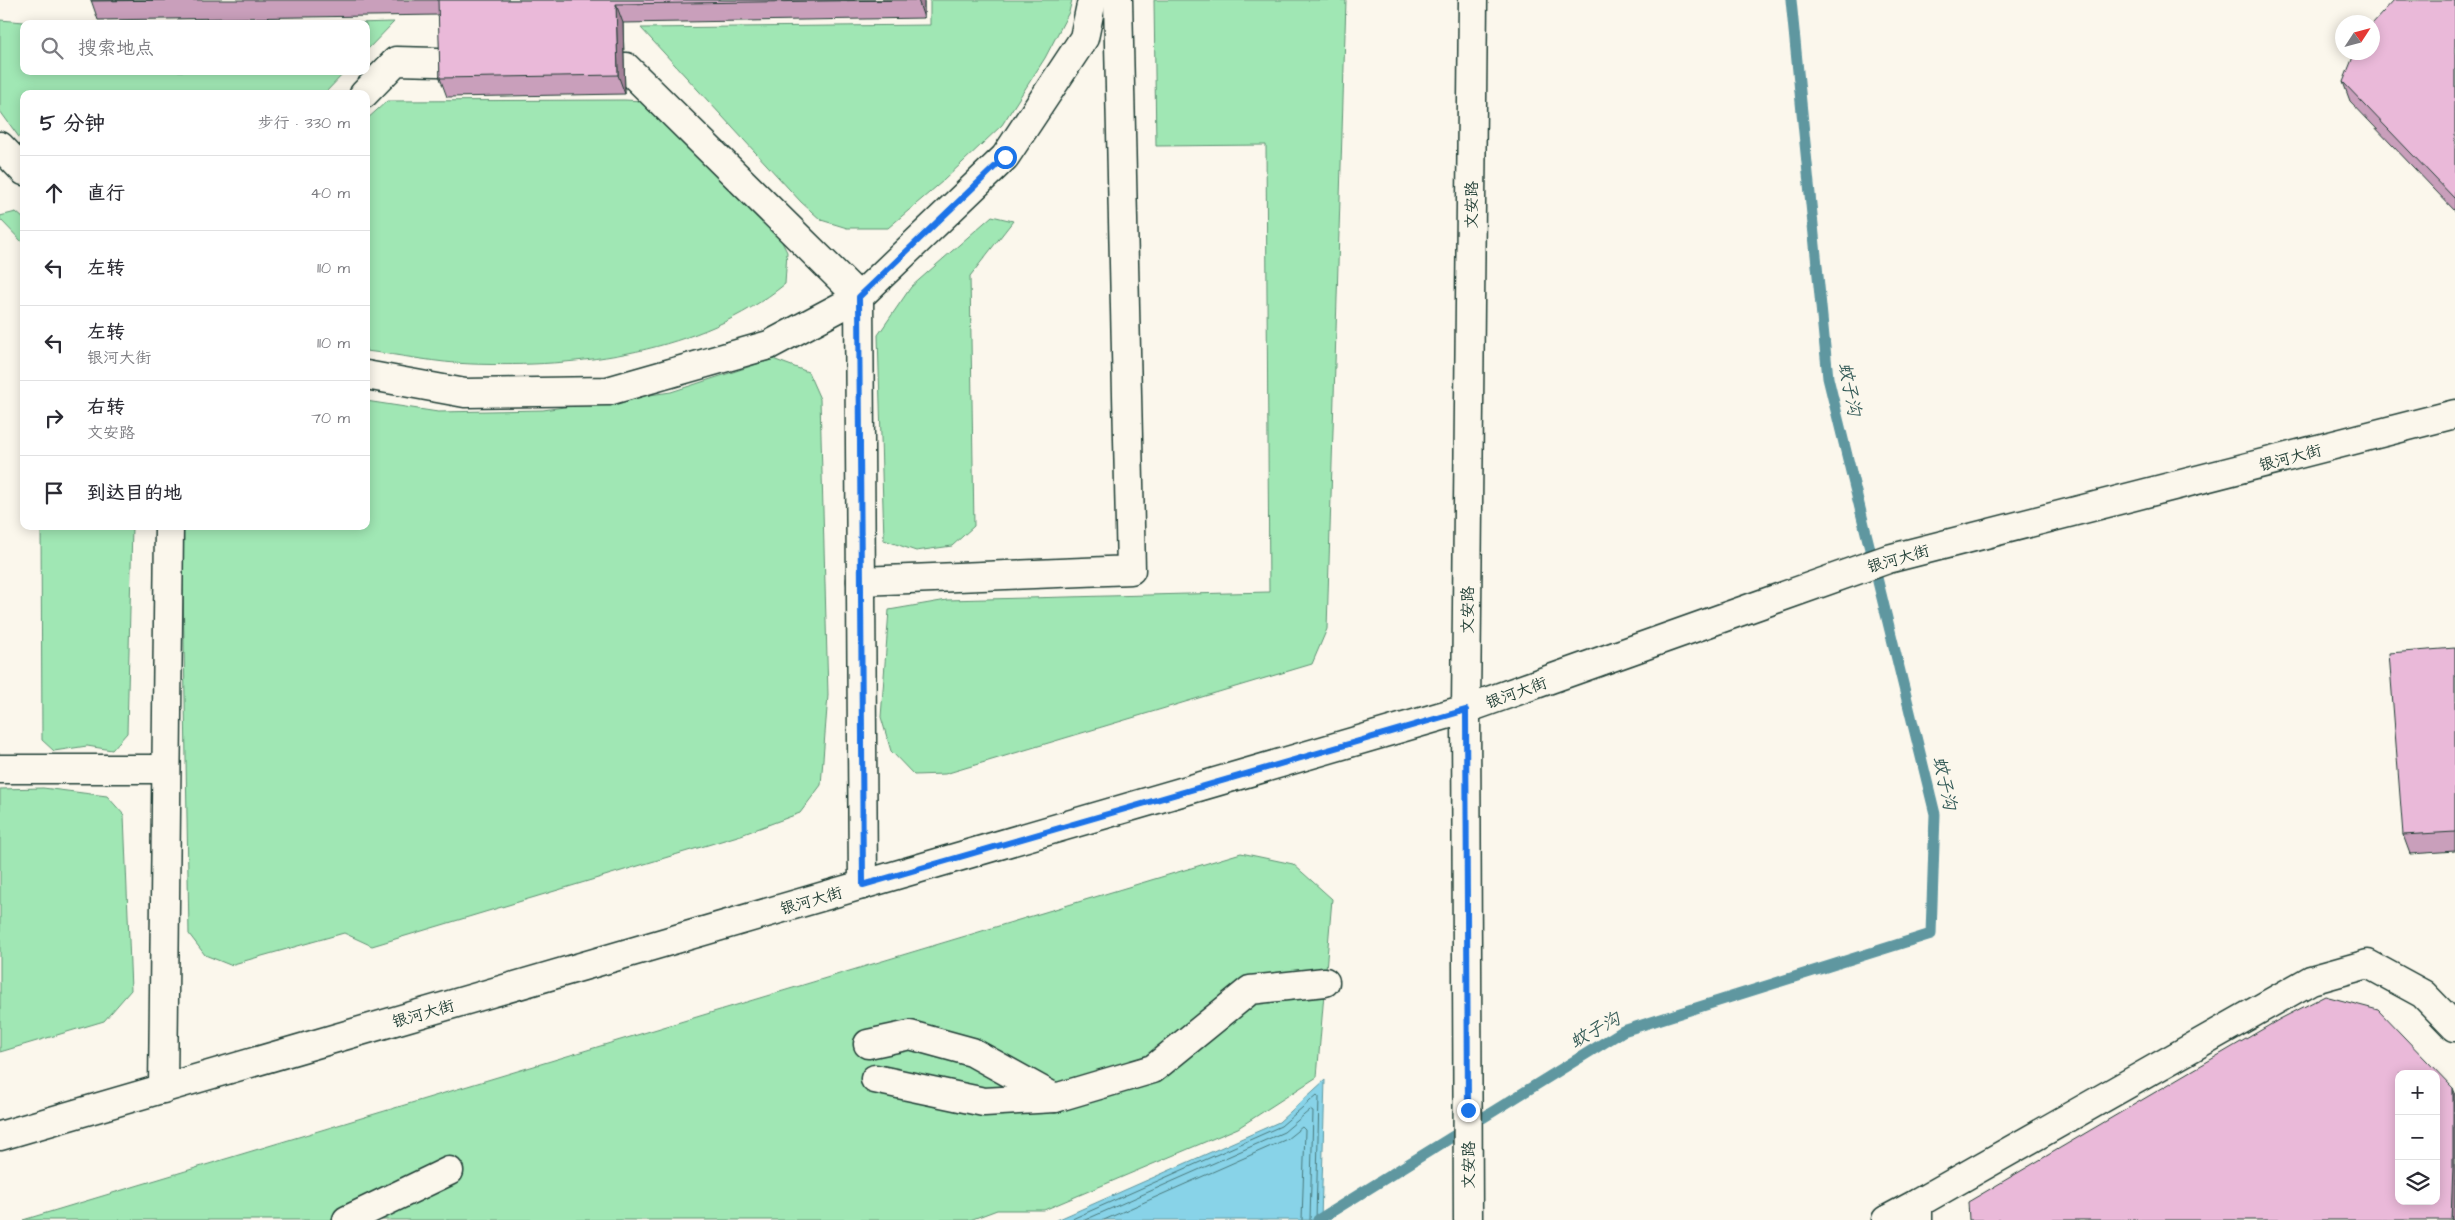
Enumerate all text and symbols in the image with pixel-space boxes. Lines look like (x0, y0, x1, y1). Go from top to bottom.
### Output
north arrow (2335, 15, 2380, 60)
search box (20, 20, 370, 75)
icon: search (38, 34, 66, 62)
text: 搜索地点 (78, 35, 154, 62)
text: 5 分钟 (40, 109, 105, 138)
text: 步行 · 330 m (258, 112, 350, 134)
route start (994, 146, 1017, 169)
icon: ahead (40, 179, 68, 207)
text: 直行 (87, 180, 125, 207)
street label: 文安路 (1461, 181, 1483, 229)
text: 40 m (310, 182, 350, 204)
icon: left (40, 254, 68, 282)
text: 左转 (87, 255, 125, 282)
text: 110 m (317, 257, 350, 279)
text: 左转 (87, 319, 125, 346)
icon: left (40, 329, 68, 357)
text: 110 m (317, 332, 350, 354)
text: 银河大街 (87, 347, 151, 369)
water label: 蚊子沟 (1832, 360, 1867, 420)
text: 右转 (87, 394, 125, 421)
icon: right (40, 404, 68, 432)
text: 70 m (311, 407, 350, 429)
text: 文安路 (87, 422, 135, 444)
street label: 银河大街 (2256, 439, 2324, 477)
icon: arrive (40, 479, 68, 507)
text: 到达目的地 (87, 480, 182, 507)
street label: 银河大街 (1864, 540, 1932, 578)
street label: 文安路 (1457, 586, 1479, 634)
street label: 银河大街 (1483, 672, 1550, 714)
water label: 蚊子沟 (1927, 754, 1963, 814)
street label: 银河大街 (777, 882, 845, 920)
street label: 银河大街 (389, 995, 457, 1033)
water label: 蚊子沟 (1566, 1005, 1627, 1054)
map controls (2395, 1070, 2440, 1205)
button: + (2395, 1070, 2440, 1115)
route end (1457, 1099, 1480, 1122)
button: − (2395, 1115, 2440, 1160)
street label: 文安路 (1458, 1141, 1480, 1189)
button: layers (2395, 1160, 2440, 1205)

